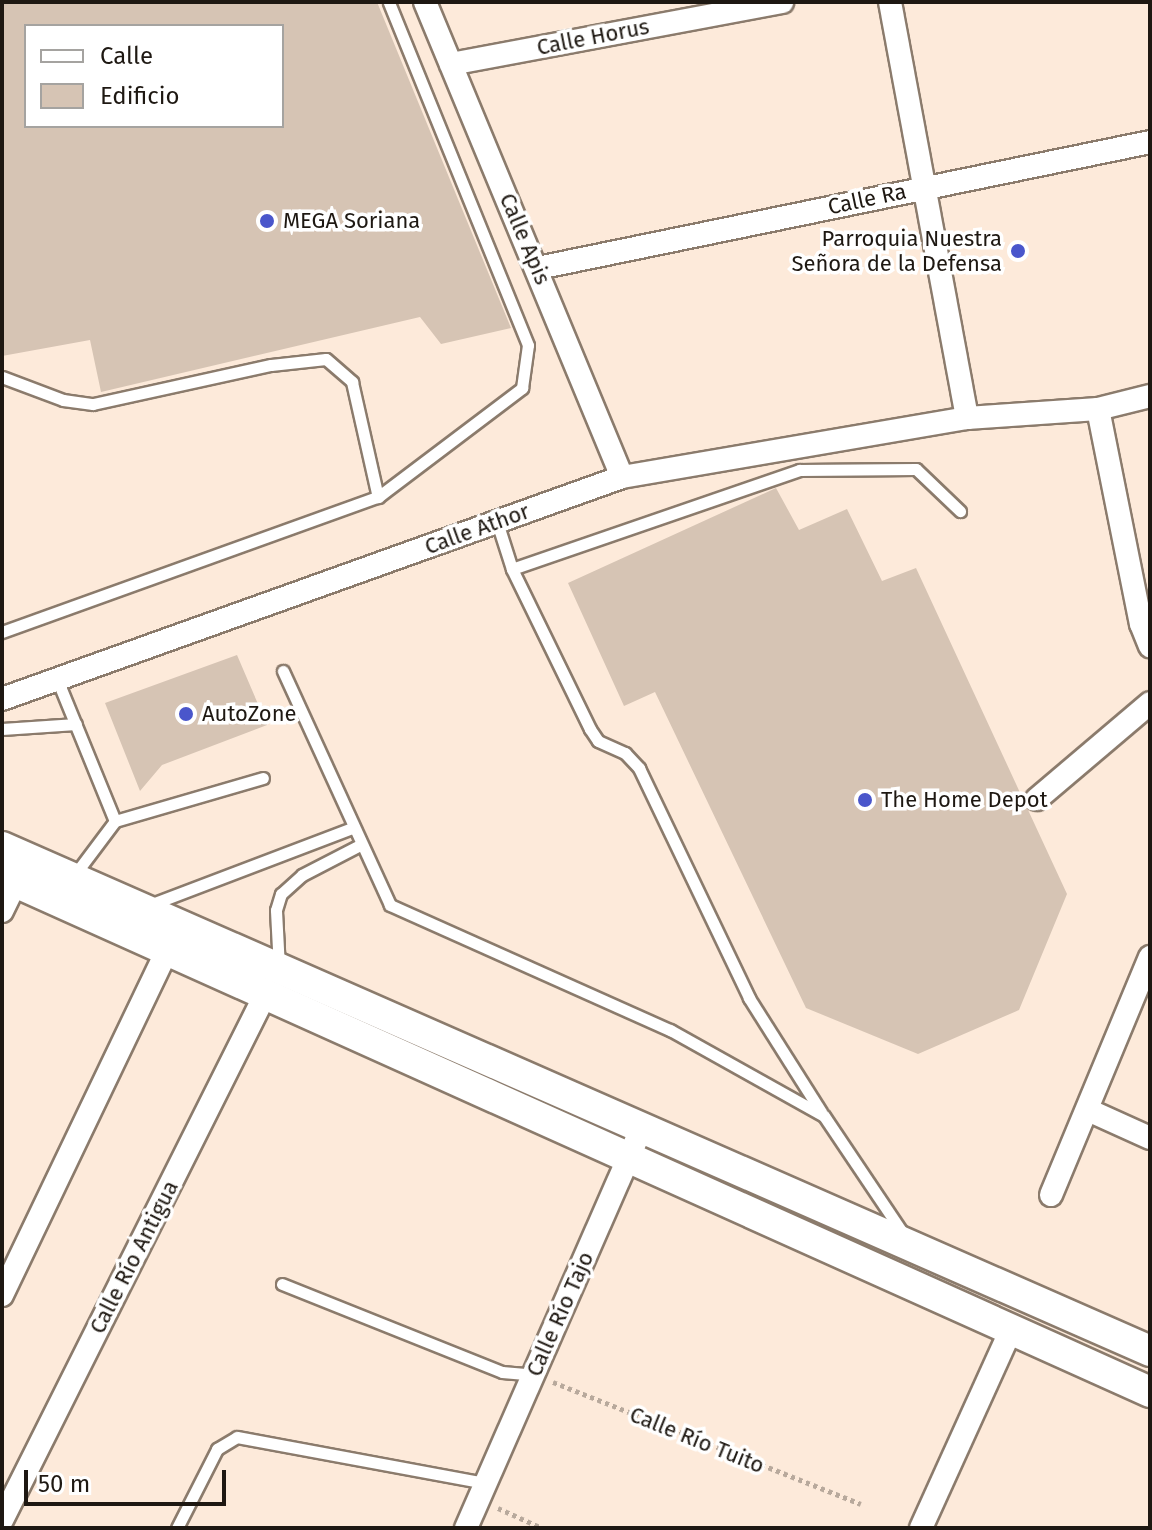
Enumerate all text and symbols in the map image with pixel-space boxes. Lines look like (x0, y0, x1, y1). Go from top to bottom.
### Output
street label: Calle Horus (535, 13, 651, 61)
legend (24, 24, 284, 128)
text: Calle (100, 42, 153, 70)
text: Edificio (100, 82, 180, 110)
street label: Calle Ra (825, 178, 909, 220)
street label: Calle Apis (494, 189, 556, 289)
place label: MEGA Soriana (283, 208, 420, 234)
marker: MEGA Soriana (258, 212, 276, 230)
place label: Parroquia Nuestra Señora de la Defensa (791, 225, 1002, 276)
marker: Parroquia Nuestra Señora de la Defensa (1009, 242, 1027, 260)
street label: Calle Athor (421, 498, 533, 560)
place label: AutoZone (202, 701, 297, 727)
marker: AutoZone (177, 705, 195, 723)
place label: The Home Depot (881, 787, 1048, 813)
marker: The Home Depot (856, 791, 874, 809)
street label: Calle Río Antigua (84, 1176, 184, 1338)
street label: Calle Río Tajo (521, 1248, 599, 1380)
street label: Calle Río Tuito (626, 1401, 768, 1479)
scale bar (28, 1454, 230, 1504)
text: 50 m (38, 1470, 90, 1498)

